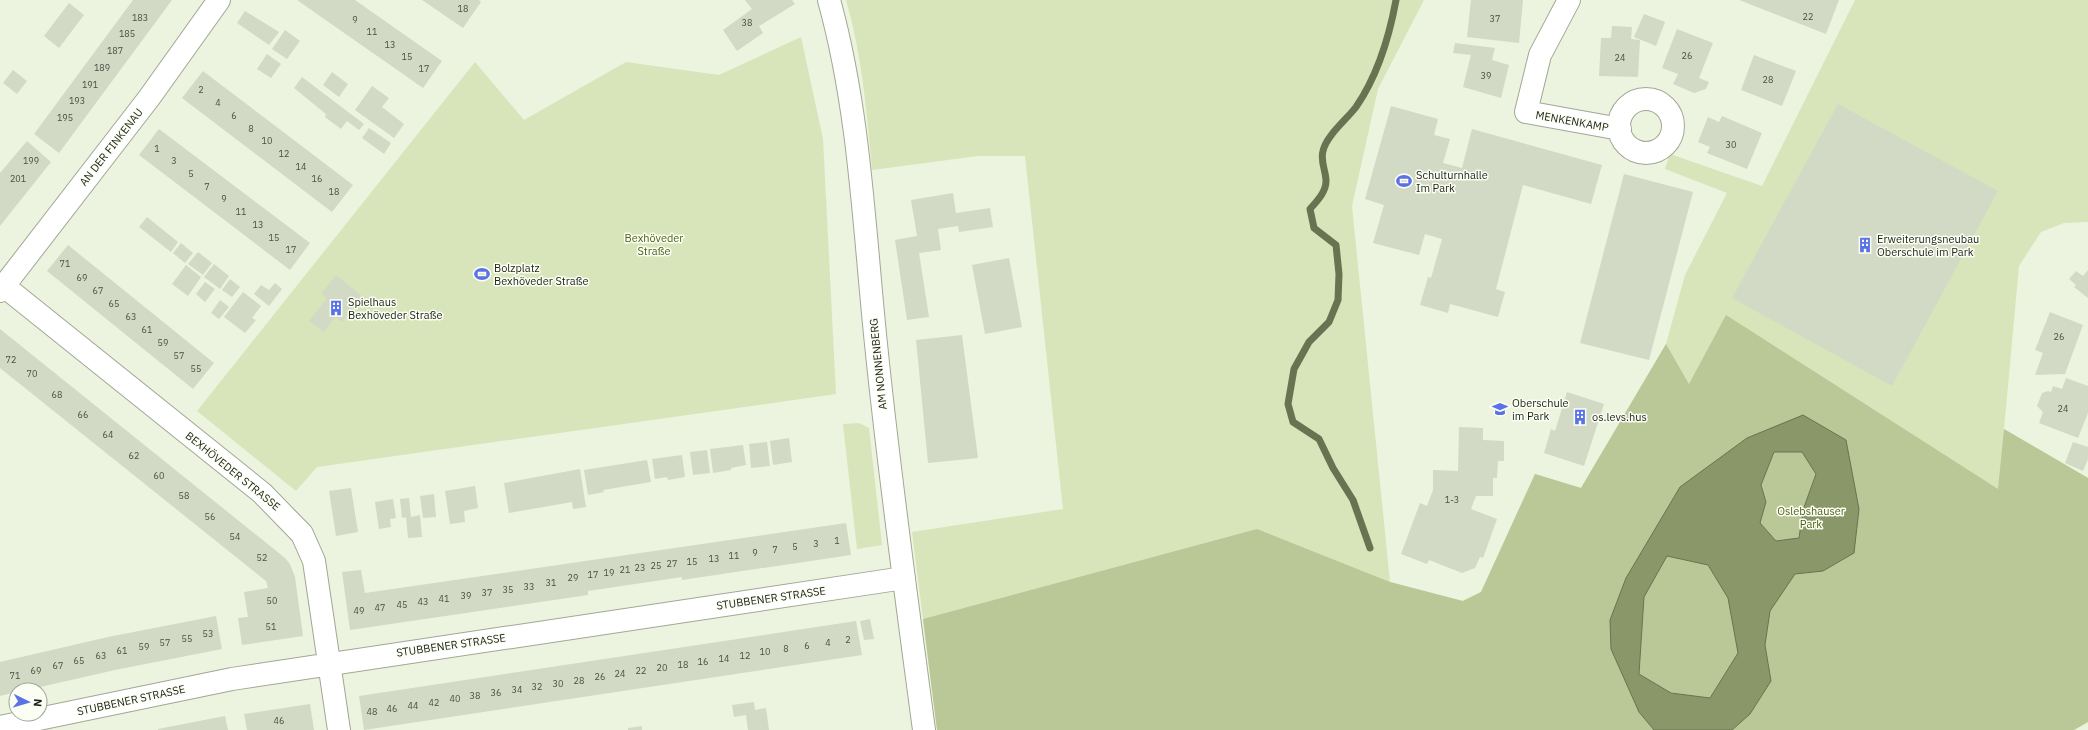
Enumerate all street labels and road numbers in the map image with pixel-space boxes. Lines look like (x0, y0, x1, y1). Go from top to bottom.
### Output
street label: AN DER FINKENAU (76, 105, 146, 189)
street label: MENKENKAMP (1534, 108, 1610, 134)
street label: AM NONNENBERG (866, 317, 890, 411)
street label: BEXHÖVEDER STRASSE (183, 428, 283, 514)
street label: STUBBENER STRASSE (715, 583, 827, 613)
street label: STUBBENER STRASSE (395, 630, 507, 660)
street label: STUBBENER STRASSE (76, 682, 186, 718)

